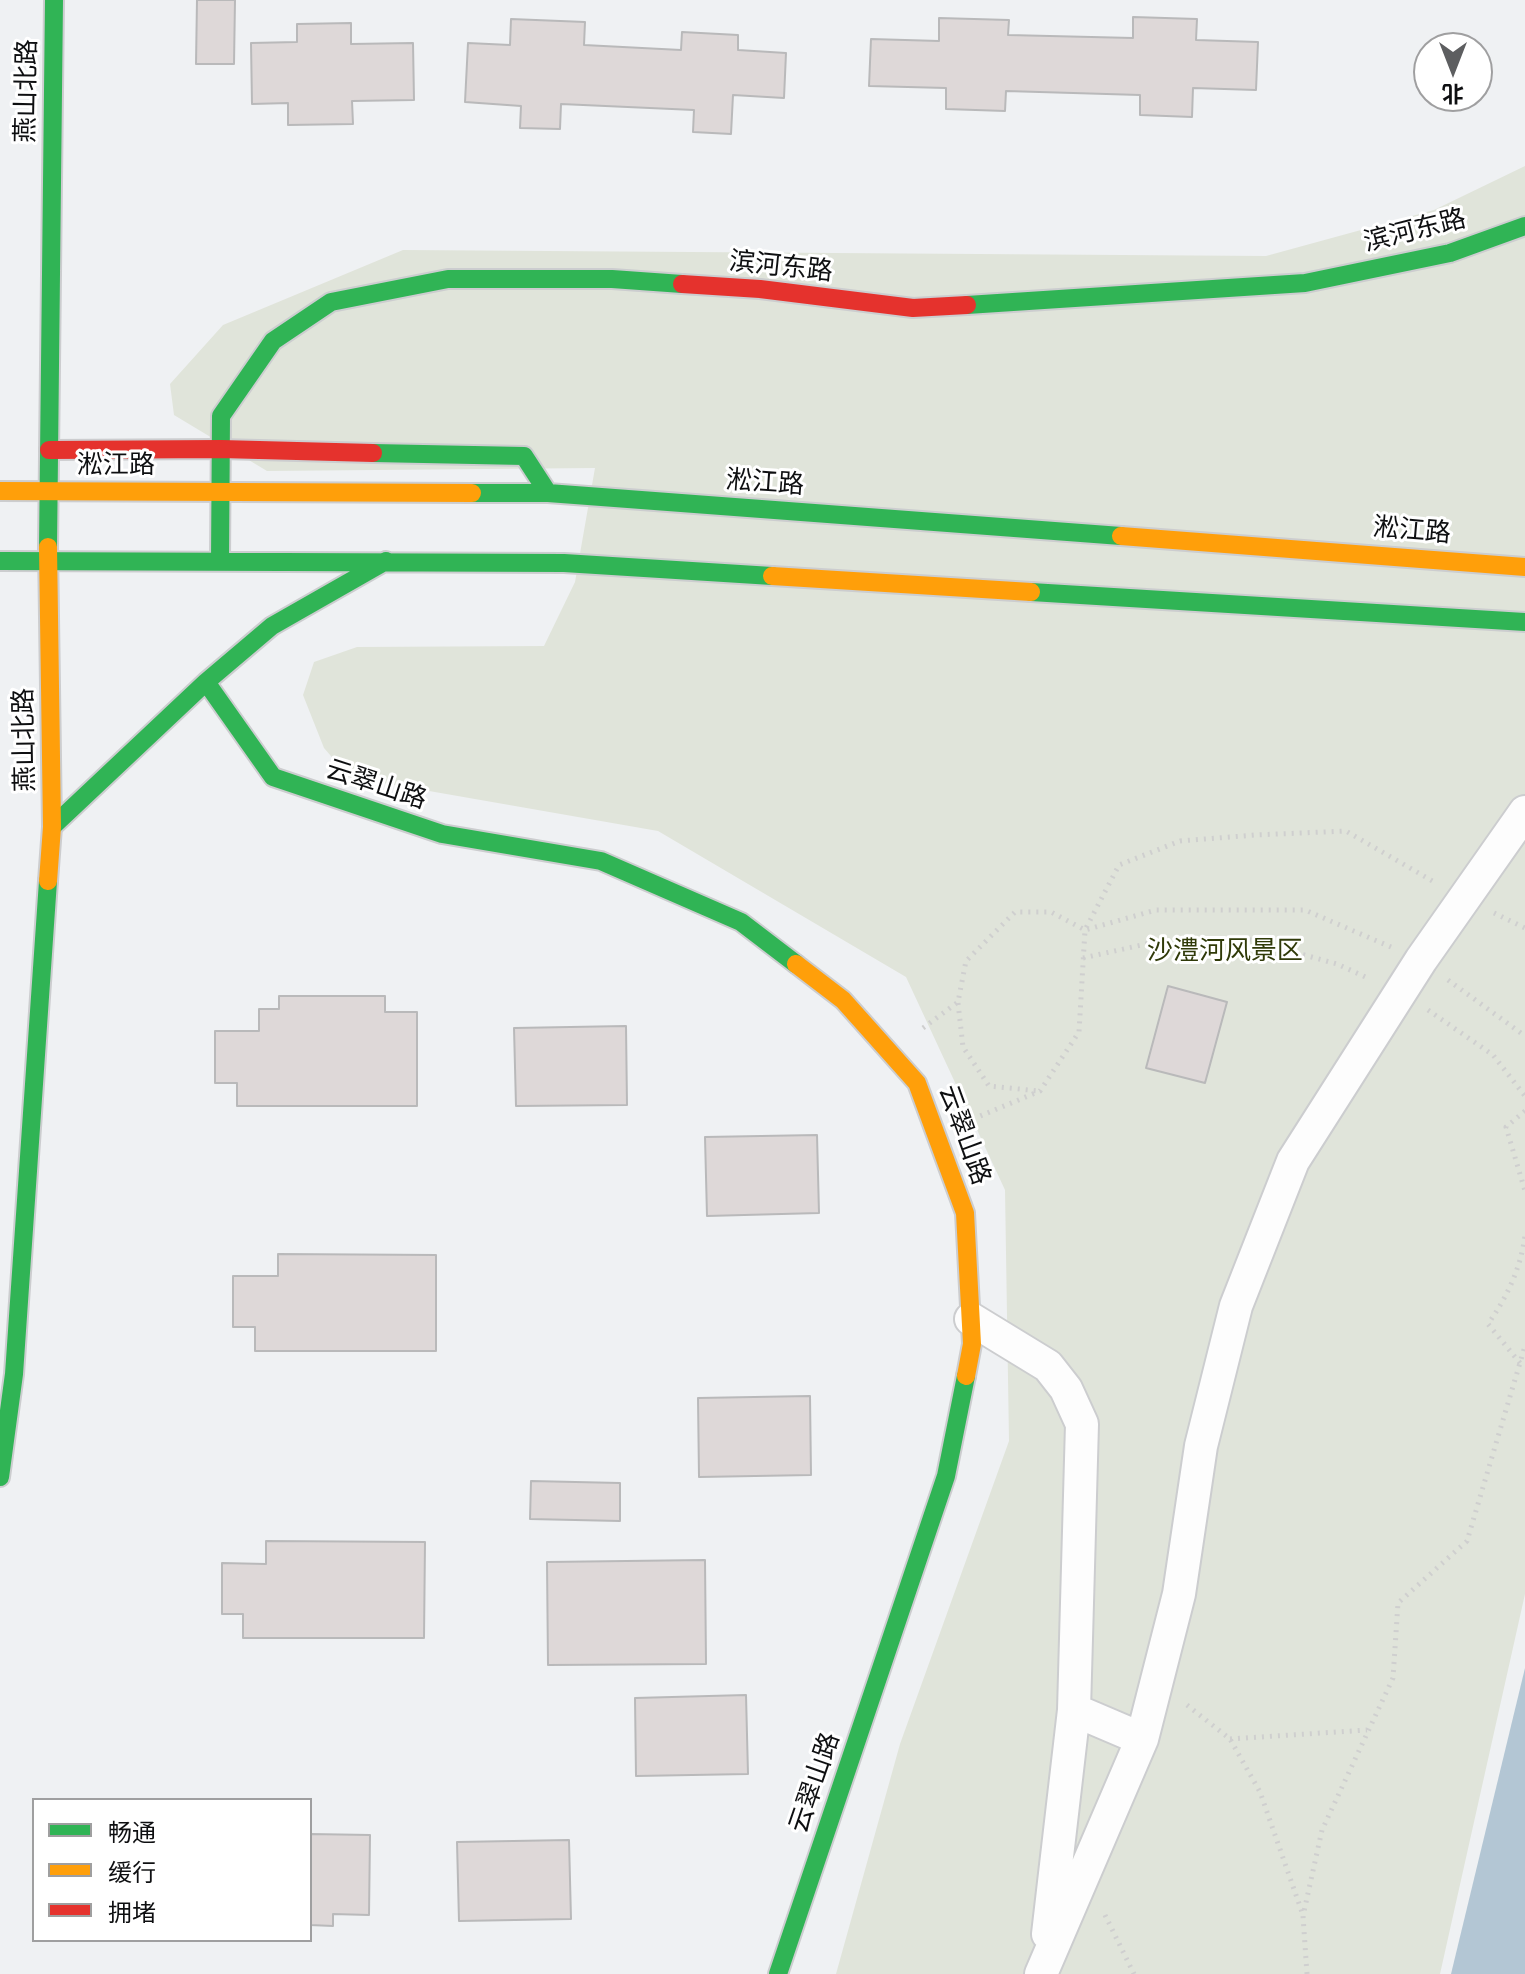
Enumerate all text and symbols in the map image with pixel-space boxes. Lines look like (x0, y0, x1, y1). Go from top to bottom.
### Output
north arrow (1413, 32, 1493, 112)
street label: 燕山北路 (10, 39, 44, 143)
text: 北 (1442, 80, 1464, 109)
street label: 滨河东路 (1361, 203, 1469, 259)
street label: 滨河东路 (728, 246, 834, 288)
street label: 淞江路 (77, 449, 155, 481)
street label: 淞江路 (725, 465, 805, 501)
street label: 淞江路 (1372, 512, 1452, 550)
street label: 燕山北路 (8, 688, 42, 792)
street label: 云翠山路 (322, 754, 430, 816)
park label: 沙澧河风景区 (1147, 935, 1303, 967)
street label: 云翠山路 (932, 1081, 996, 1189)
street label: 云翠山路 (783, 1729, 847, 1837)
legend (32, 1798, 312, 1942)
text: 畅通 (108, 1816, 156, 1848)
text: 缓行 (108, 1856, 156, 1888)
text: 拥堵 (108, 1896, 156, 1928)

